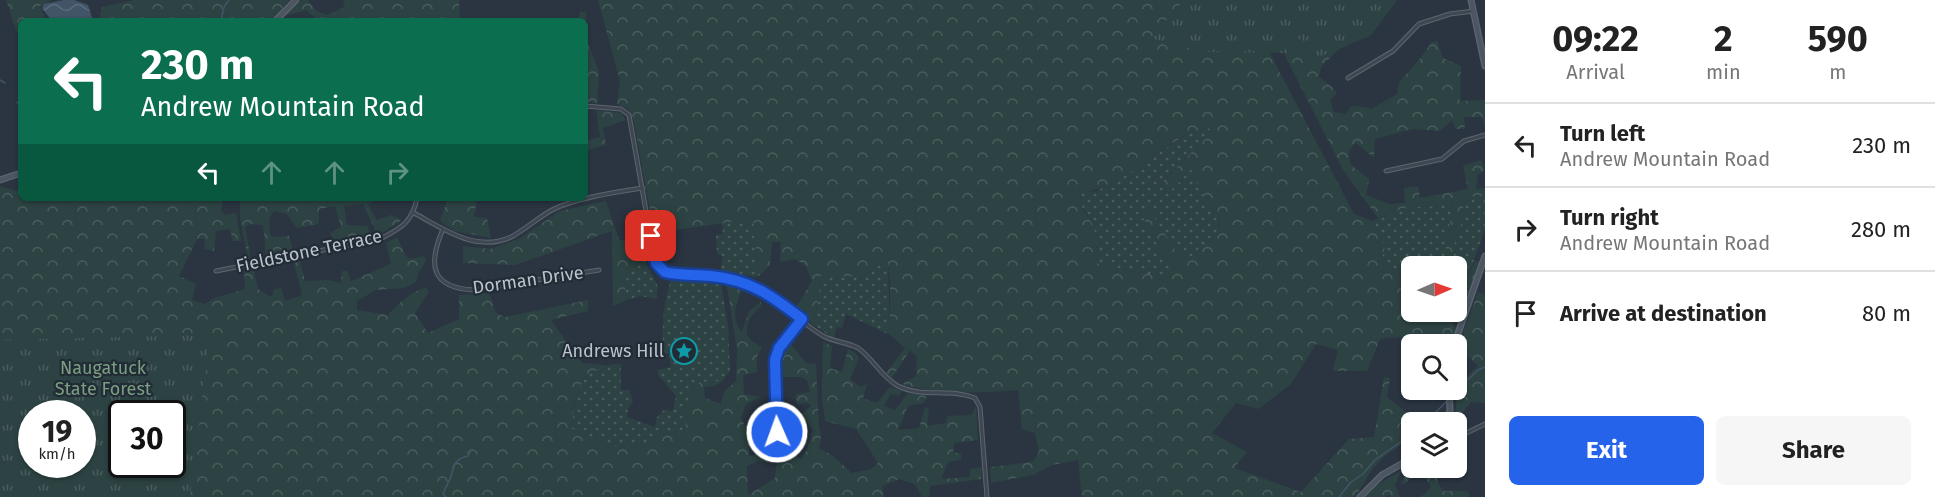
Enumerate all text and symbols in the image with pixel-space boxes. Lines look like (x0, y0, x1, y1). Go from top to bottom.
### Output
text: 09:22 (1552, 17, 1639, 61)
text: 2 (1714, 17, 1733, 61)
text: 590 (1808, 17, 1868, 61)
text: 230 m (141, 40, 254, 90)
icon: left (42, 42, 120, 120)
text: Arrival (1566, 60, 1625, 84)
text: min (1706, 60, 1741, 84)
text: m (1829, 60, 1846, 84)
text: Andrew Mountain Road (141, 91, 425, 123)
text: Turn left (1560, 120, 1645, 147)
icon: left (1509, 129, 1542, 162)
text: 230 m (1852, 132, 1911, 159)
text: Andrew Mountain Road (1560, 147, 1770, 171)
icon: left (192, 156, 225, 189)
icon: ahead (255, 156, 288, 189)
icon: ahead (318, 156, 351, 189)
icon: right (381, 156, 414, 189)
text: Turn right (1560, 204, 1659, 231)
pin (625, 210, 676, 261)
icon: right (1509, 213, 1542, 246)
text: 280 m (1851, 216, 1911, 243)
icon: arrive (634, 219, 667, 252)
street label: Fieldstone Terrace (234, 225, 384, 277)
text: Andrew Mountain Road (1560, 231, 1770, 255)
north arrow (1401, 256, 1467, 322)
map controls (1401, 256, 1467, 478)
street label: Dorman Drive (471, 261, 585, 299)
icon: arrive (1509, 297, 1542, 330)
text: Arrive at destination (1560, 300, 1767, 327)
text: 80 m (1862, 300, 1911, 327)
button: search (1401, 334, 1467, 400)
place icon: Andrews Hill (669, 336, 699, 366)
place label: Andrews Hill (562, 340, 664, 362)
park label: Naugatuck State Forest (55, 357, 152, 400)
speed limit sign: 30 (108, 400, 186, 478)
position arrow (745, 400, 809, 464)
button: layers (1401, 412, 1467, 478)
text: 19 (42, 414, 72, 450)
button: Exit (1509, 416, 1704, 485)
button: Share (1716, 416, 1911, 485)
text: km/h (38, 445, 76, 463)

